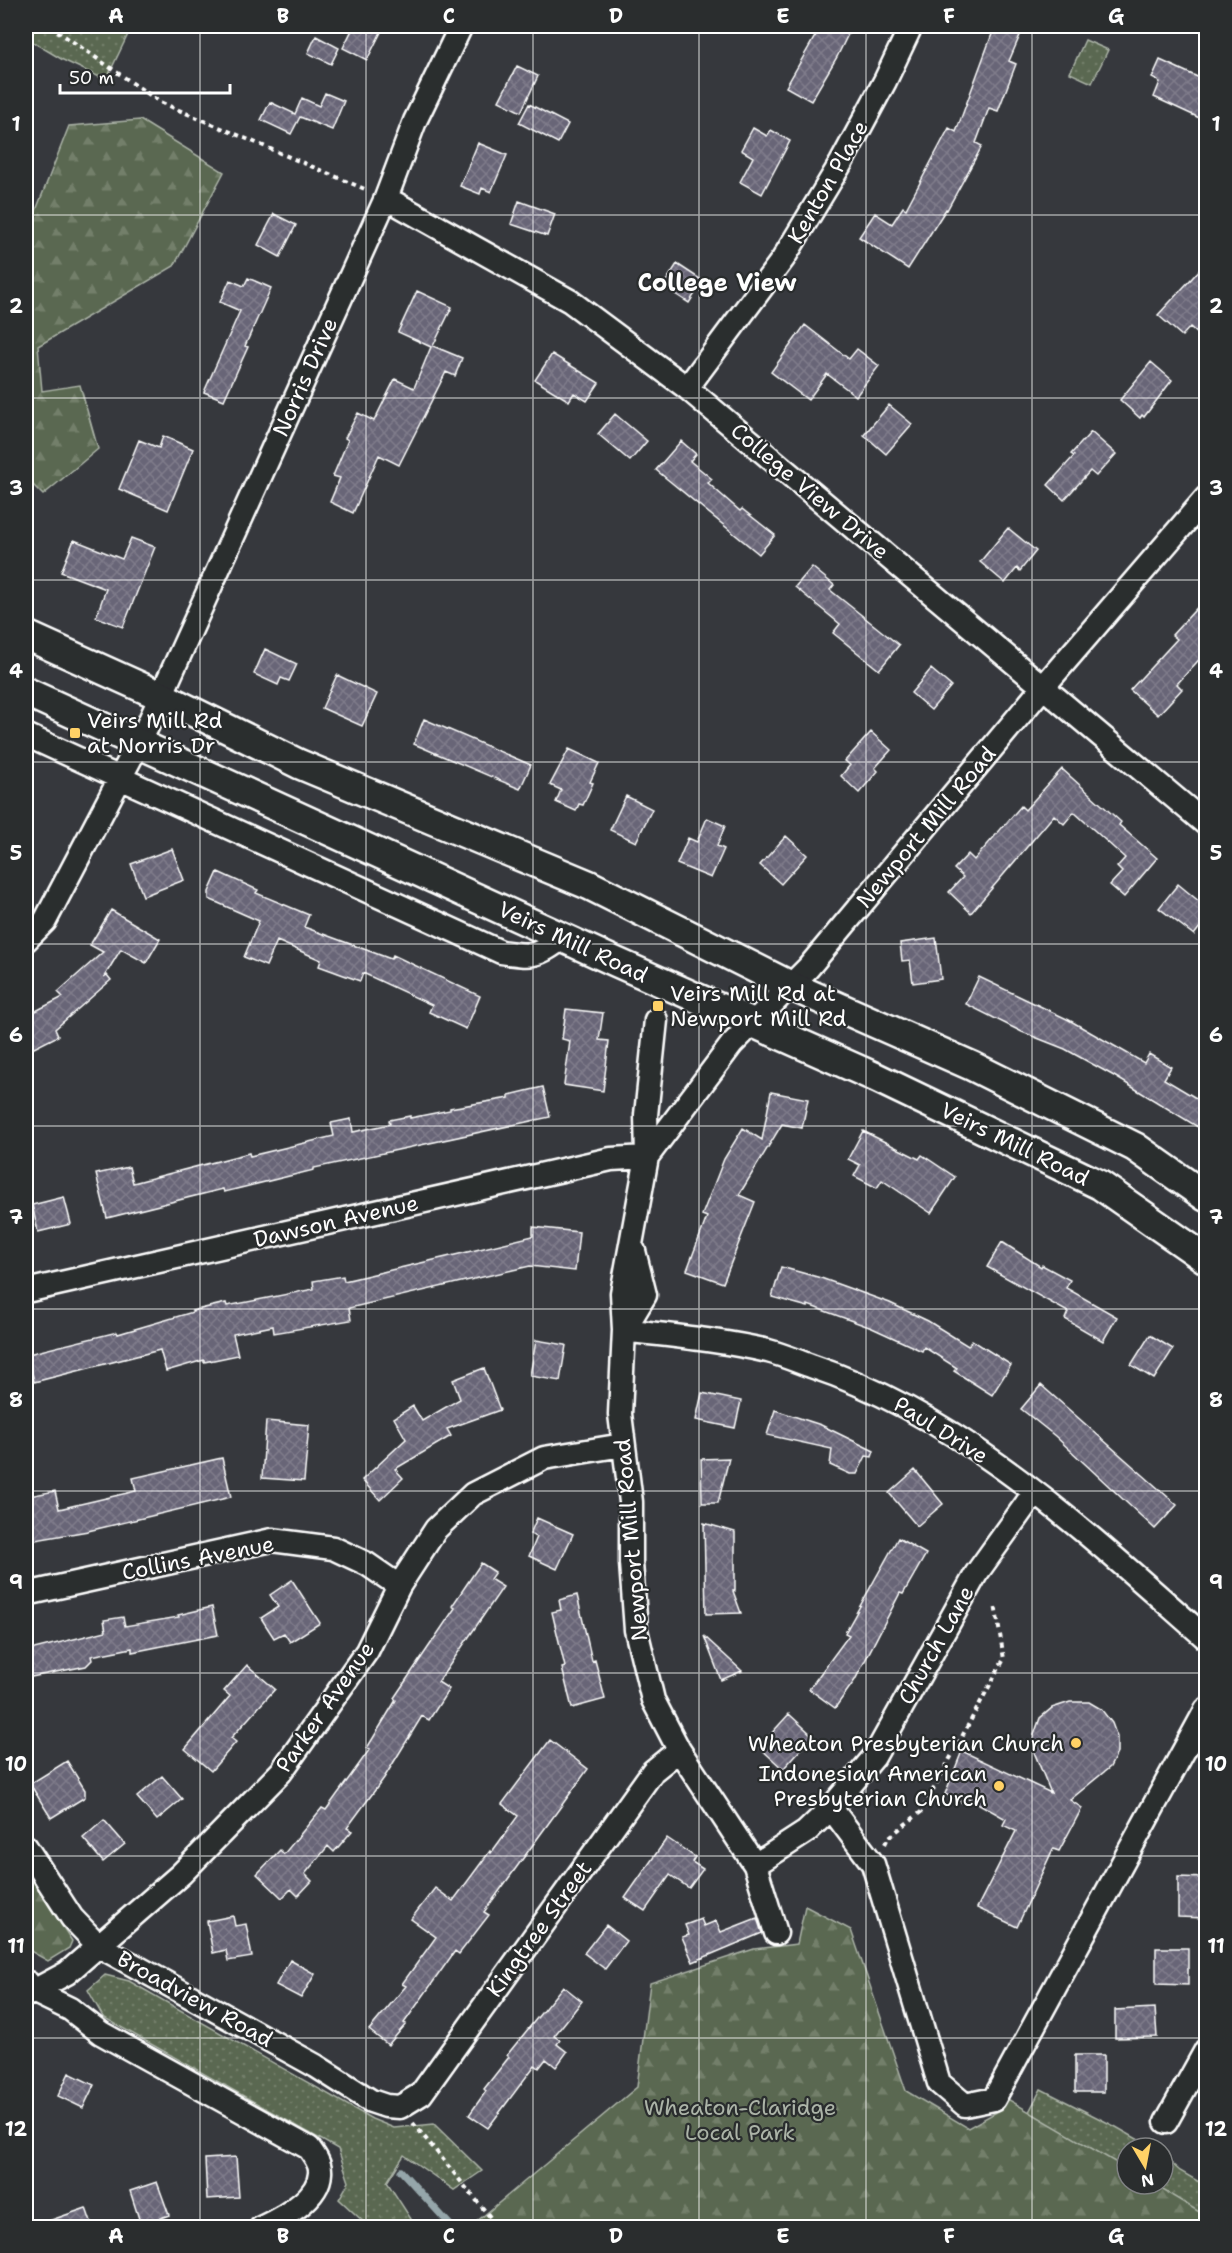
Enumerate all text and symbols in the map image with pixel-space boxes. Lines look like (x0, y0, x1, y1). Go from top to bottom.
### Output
text: A (108, 3, 124, 29)
text: B (277, 3, 289, 29)
text: C (443, 3, 455, 29)
text: D (609, 3, 623, 29)
text: E (776, 3, 790, 29)
text: F (943, 3, 955, 29)
text: G (1108, 3, 1124, 29)
scale bar (60, 57, 230, 95)
text: 50 m (69, 66, 114, 90)
text: 1 (11, 111, 21, 137)
text: 1 (1211, 111, 1221, 137)
street label: Kenton Place (781, 115, 875, 249)
district label: College View (638, 267, 797, 299)
text: 2 (9, 293, 23, 319)
text: 2 (1209, 293, 1223, 319)
street label: Norris Drive (266, 313, 344, 441)
street label: College View Drive (725, 416, 895, 566)
text: 3 (9, 475, 23, 501)
text: 3 (1209, 475, 1223, 501)
text: 4 (9, 658, 23, 684)
text: 4 (1209, 658, 1223, 684)
place label: Veirs Mill Rd at Norris Dr (87, 706, 222, 760)
marker: Veirs Mill Rd at Norris Dr (68, 726, 82, 740)
street label: Newport Mill Road (850, 740, 1002, 914)
text: 5 (10, 840, 22, 866)
text: 5 (1210, 840, 1222, 866)
street label: Veirs Mill Road (493, 895, 653, 989)
place label: Veirs Mill Rd at Newport Mill Rd (670, 979, 847, 1033)
marker: Veirs Mill Rd at Newport Mill Rd (651, 999, 665, 1013)
text: 6 (9, 1022, 23, 1048)
text: 6 (1209, 1022, 1223, 1048)
street label: Veirs Mill Road (936, 1095, 1094, 1193)
street label: Dawson Avenue (251, 1188, 421, 1254)
text: 7 (9, 1204, 23, 1230)
text: 7 (1209, 1204, 1223, 1230)
text: 8 (9, 1387, 23, 1413)
text: 8 (1209, 1387, 1223, 1413)
street label: Paul Drive (888, 1390, 994, 1470)
street label: Newport Mill Road (608, 1437, 654, 1642)
street label: Collins Avenue (119, 1529, 277, 1587)
text: 9 (9, 1569, 23, 1595)
text: 9 (1209, 1569, 1223, 1595)
street label: Church Lane (891, 1580, 981, 1710)
street label: Parker Avenue (269, 1636, 381, 1778)
place label: Wheaton Presbyterian Church (748, 1729, 1064, 1758)
marker: Wheaton Presbyterian Church (1069, 1736, 1083, 1750)
text: 10 (5, 1751, 27, 1777)
text: 10 (1205, 1751, 1227, 1777)
place label: Indonesian American Presbyterian Church (759, 1759, 987, 1813)
marker: Indonesian American Presbyterian Church (992, 1779, 1006, 1793)
street label: Kingtree Street (480, 1855, 598, 2003)
text: 11 (7, 1933, 25, 1959)
text: 11 (1207, 1933, 1225, 1959)
street label: Broadview Road (112, 1944, 278, 2054)
park label: Wheaton-Claridge Local Park (644, 2093, 836, 2147)
text: 12 (5, 2116, 27, 2142)
text: 12 (1205, 2116, 1227, 2142)
north arrow (1115, 2136, 1175, 2196)
text: N (1139, 2169, 1156, 2192)
text: A (108, 2223, 124, 2249)
text: B (277, 2223, 289, 2249)
text: C (443, 2223, 455, 2249)
text: D (609, 2223, 623, 2249)
text: E (776, 2223, 790, 2249)
text: F (943, 2223, 955, 2249)
text: G (1108, 2223, 1124, 2249)

